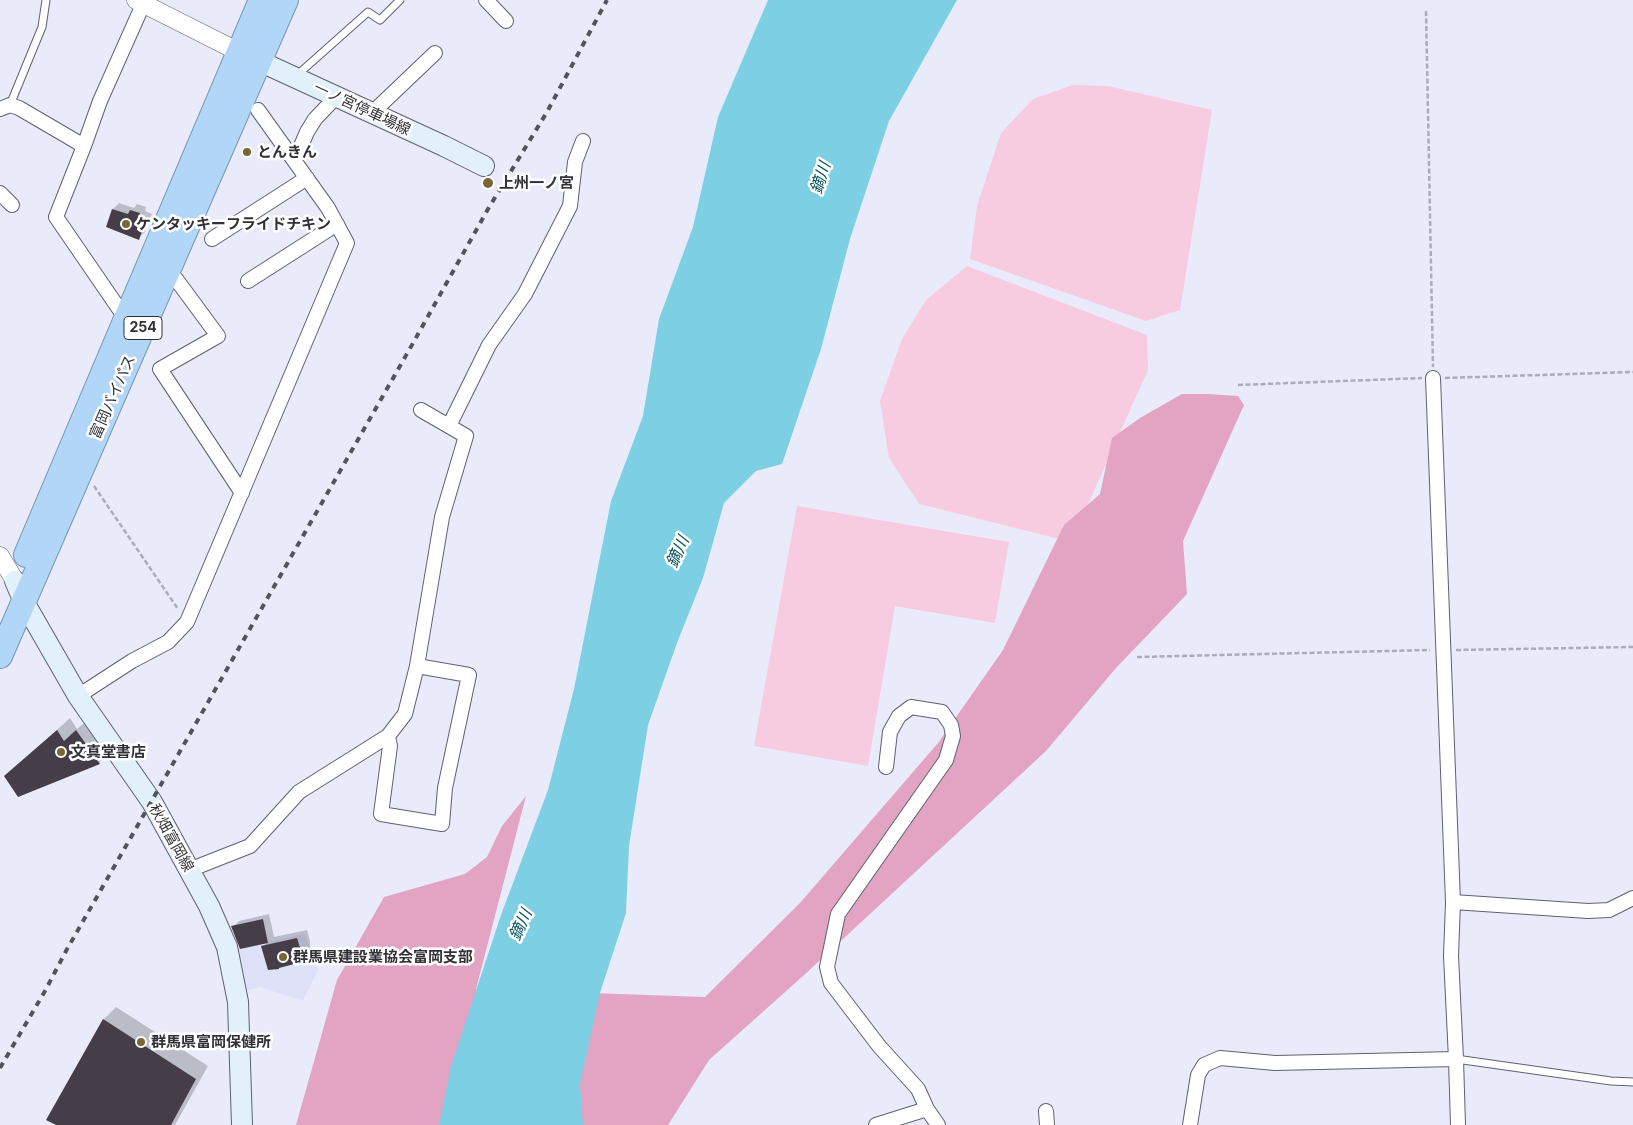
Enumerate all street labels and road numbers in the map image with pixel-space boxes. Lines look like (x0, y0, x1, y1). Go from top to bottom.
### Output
street label: 一ノ宮停車場線 (311, 79, 413, 139)
road number: 254 (124, 316, 162, 339)
street label: 富岡バイパス (86, 352, 140, 442)
street label: 秋畑富岡線 (145, 801, 197, 875)

